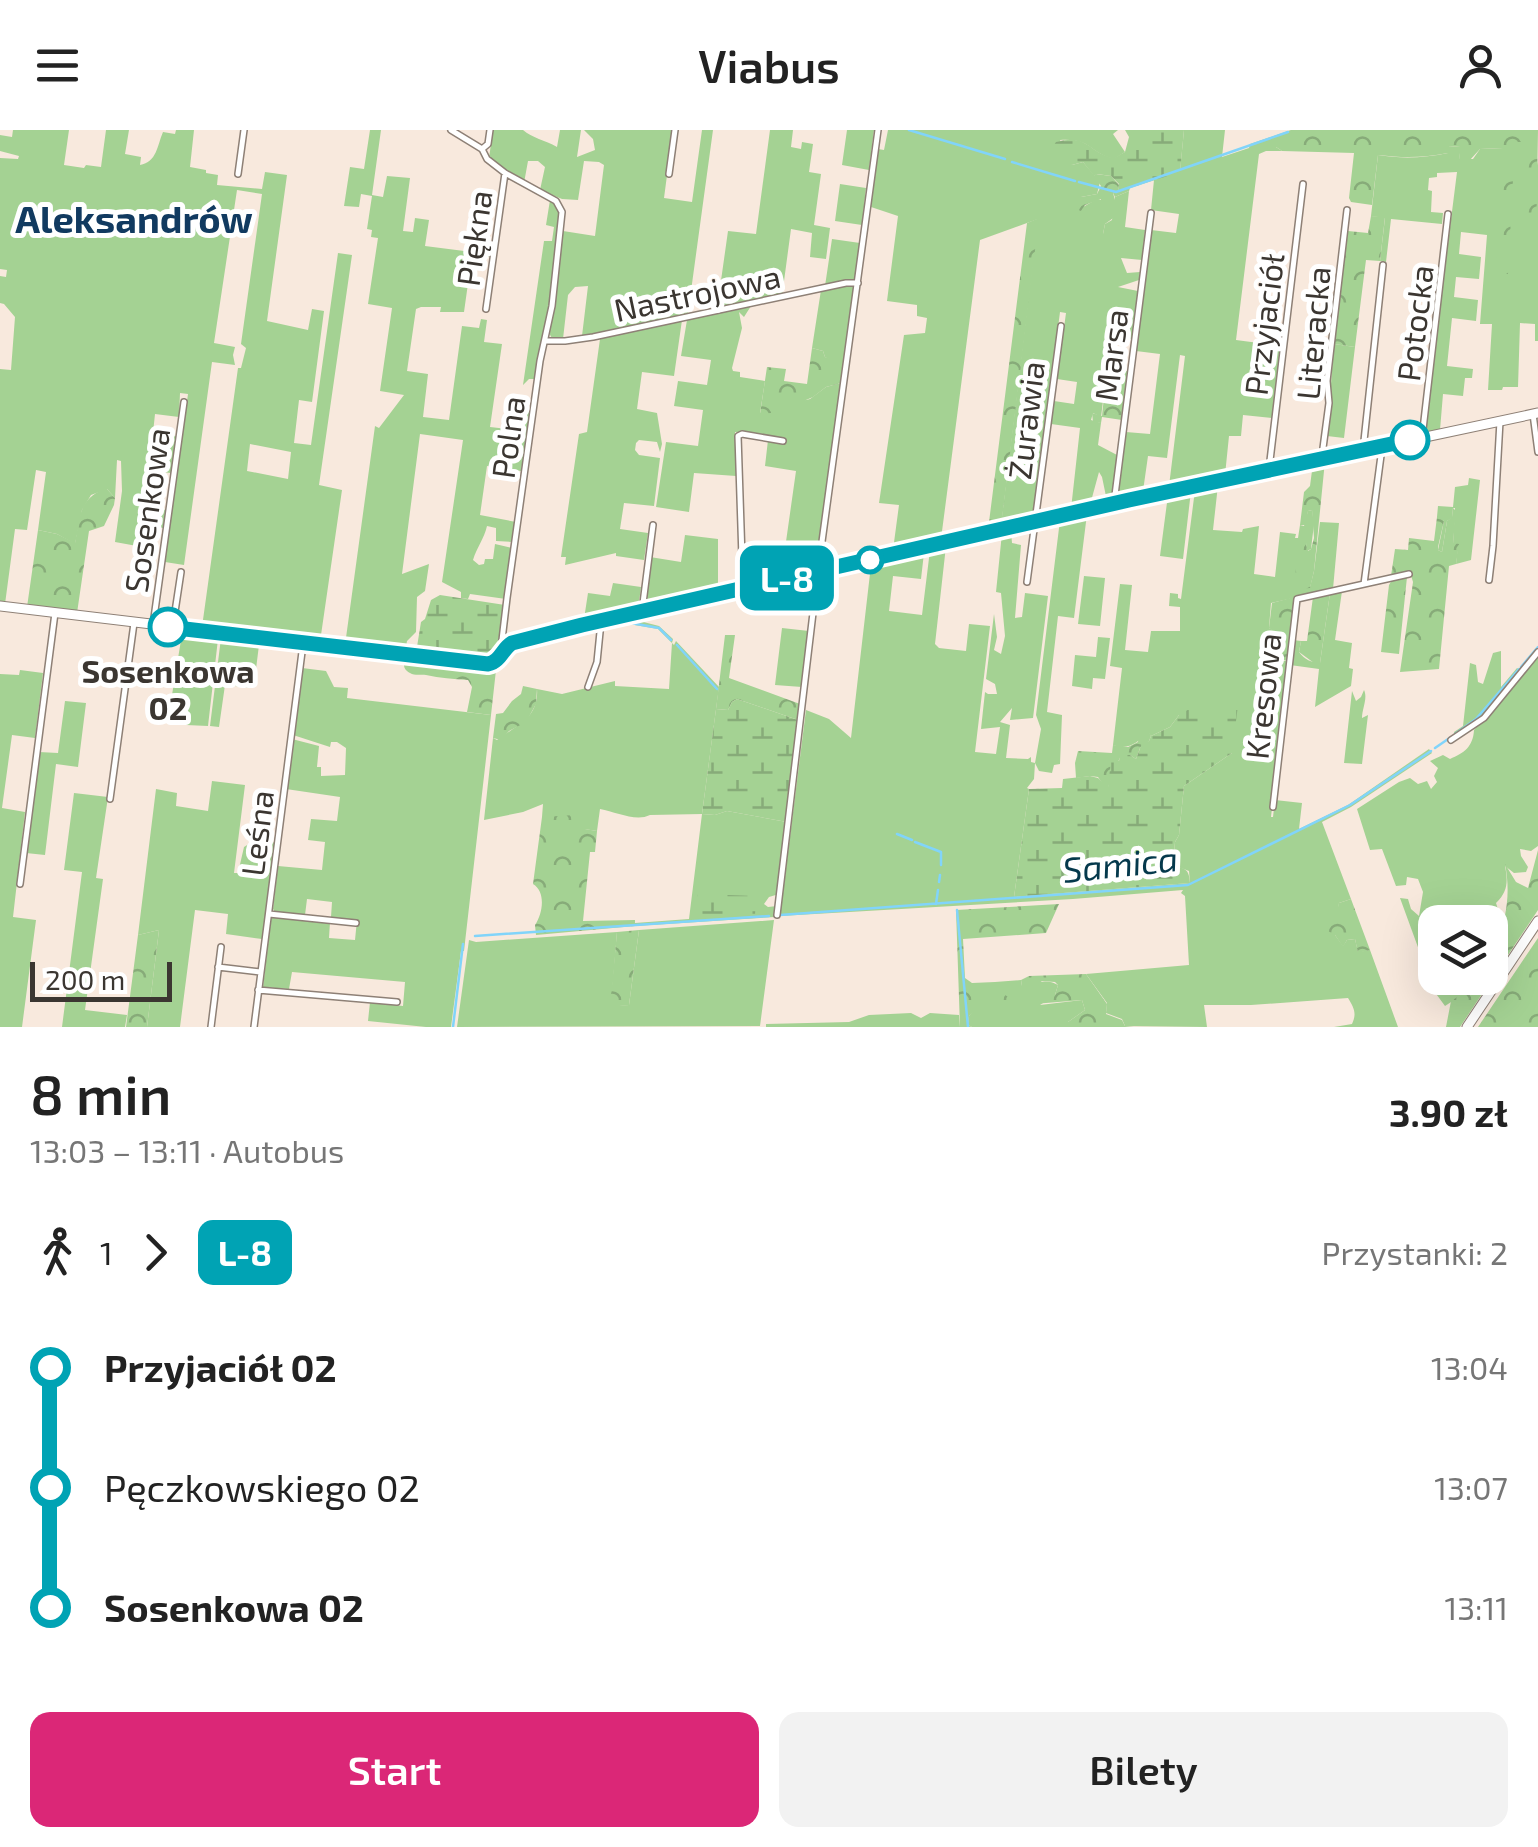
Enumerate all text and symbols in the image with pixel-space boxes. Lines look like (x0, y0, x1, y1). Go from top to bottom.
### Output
icon: menu (30, 38, 85, 93)
text: Viabus (698, 38, 840, 92)
icon: person (1453, 38, 1508, 93)
street label: Piękna (447, 188, 499, 288)
district label: Aleksandrów (15, 195, 253, 241)
street label: Przyjaciół (1235, 251, 1292, 397)
street label: Nastrojowa (610, 256, 784, 329)
street label: Potocka (1388, 263, 1440, 383)
street label: Literacka (1287, 265, 1337, 401)
street label: Marsa (1086, 307, 1134, 403)
street label: Żurawia (999, 359, 1051, 481)
street label: Polna (482, 393, 532, 481)
unlabelled marker (1391, 421, 1429, 459)
street label: Sosenkowa (116, 425, 176, 595)
line badge: L-8 (730, 546, 844, 610)
unlabelled marker (857, 547, 883, 573)
text: L-8 (760, 557, 814, 599)
marker: Sosenkowa 02 (149, 608, 187, 646)
street label: Kresowa (1236, 631, 1288, 761)
place label: Sosenkowa 02 (81, 651, 255, 726)
street label: Leśna (232, 788, 280, 878)
water label: Samica (1060, 836, 1180, 890)
map controls (1418, 905, 1508, 995)
button: layers (1418, 905, 1508, 995)
scale bar (30, 957, 172, 1001)
text: 200 m (45, 962, 125, 996)
text: 8 min (30, 1060, 171, 1126)
text: 3.90 zł (1389, 1089, 1508, 1135)
text: 13:03 – 13:11 · Autobus (30, 1131, 344, 1169)
icon: walk (30, 1225, 85, 1280)
icon: forward (128, 1225, 183, 1280)
text: L-8 (218, 1231, 272, 1273)
text: 1 (100, 1233, 113, 1271)
text: Przystanki: 2 (1322, 1233, 1508, 1271)
text: Przyjaciół 02 (104, 1344, 337, 1390)
text: 13:04 (1431, 1348, 1508, 1386)
text: Pęczkowskiego 02 (104, 1464, 420, 1510)
text: 13:07 (1434, 1468, 1508, 1506)
text: Sosenkowa 02 (104, 1584, 364, 1630)
text: 13:11 (1444, 1588, 1508, 1626)
button: Start (30, 1712, 759, 1827)
button: Bilety (779, 1712, 1508, 1827)

